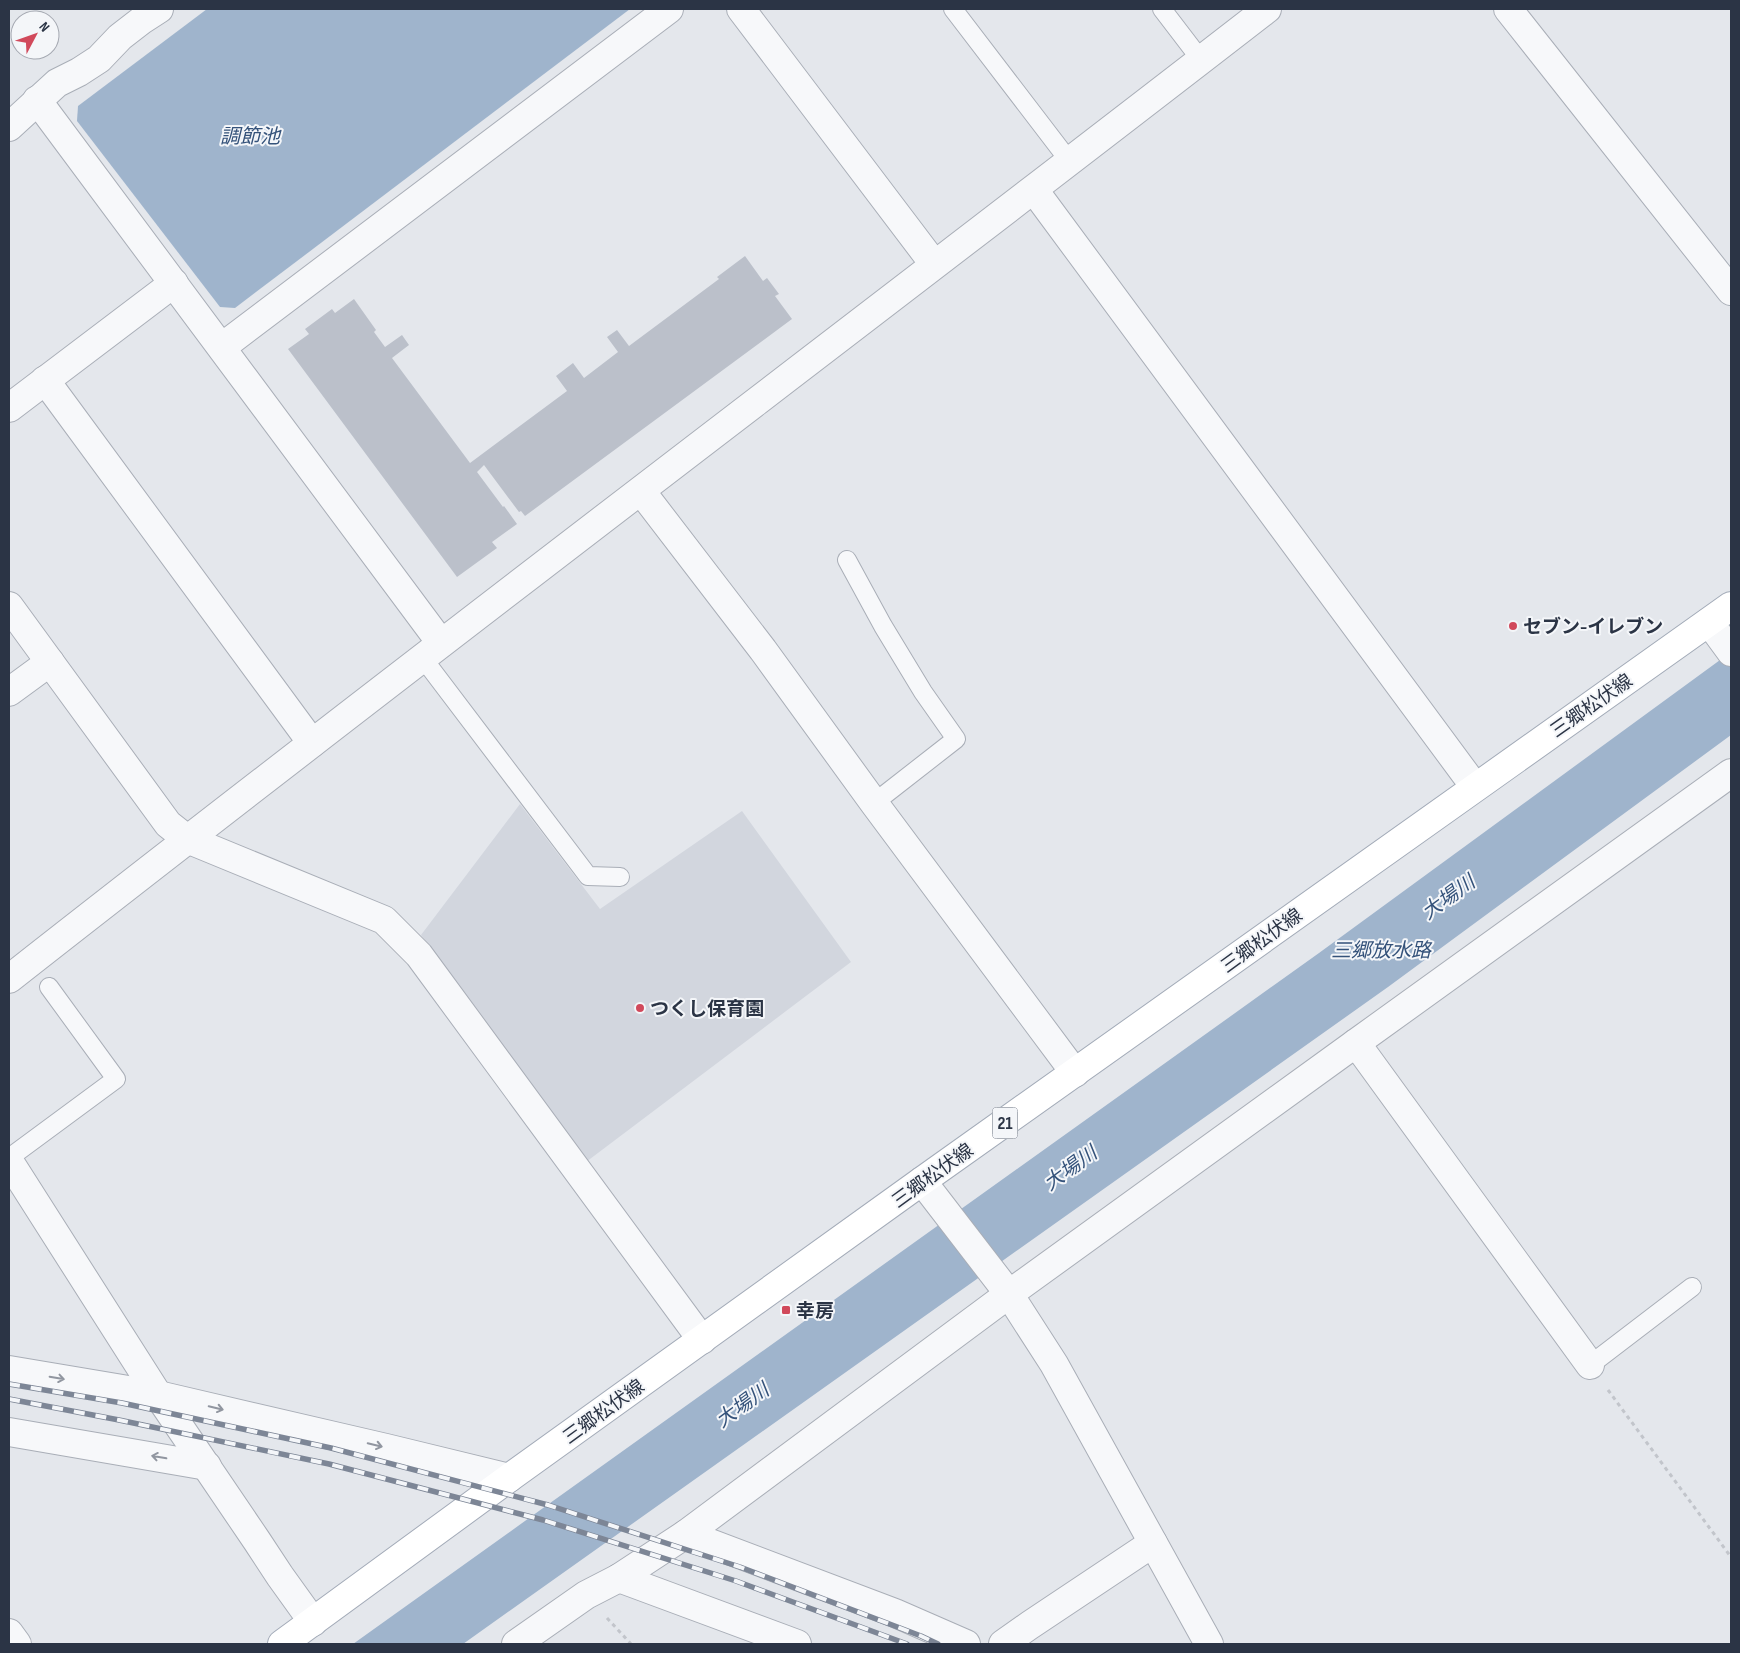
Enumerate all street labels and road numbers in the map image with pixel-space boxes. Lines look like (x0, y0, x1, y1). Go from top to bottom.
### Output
street label: 三郷松伏線 (1546, 670, 1637, 743)
street label: 三郷松伏線 (1217, 904, 1307, 978)
road number: 21 (992, 1108, 1018, 1138)
street label: 三郷松伏線 (888, 1139, 978, 1213)
street label: 三郷松伏線 (559, 1375, 649, 1449)

